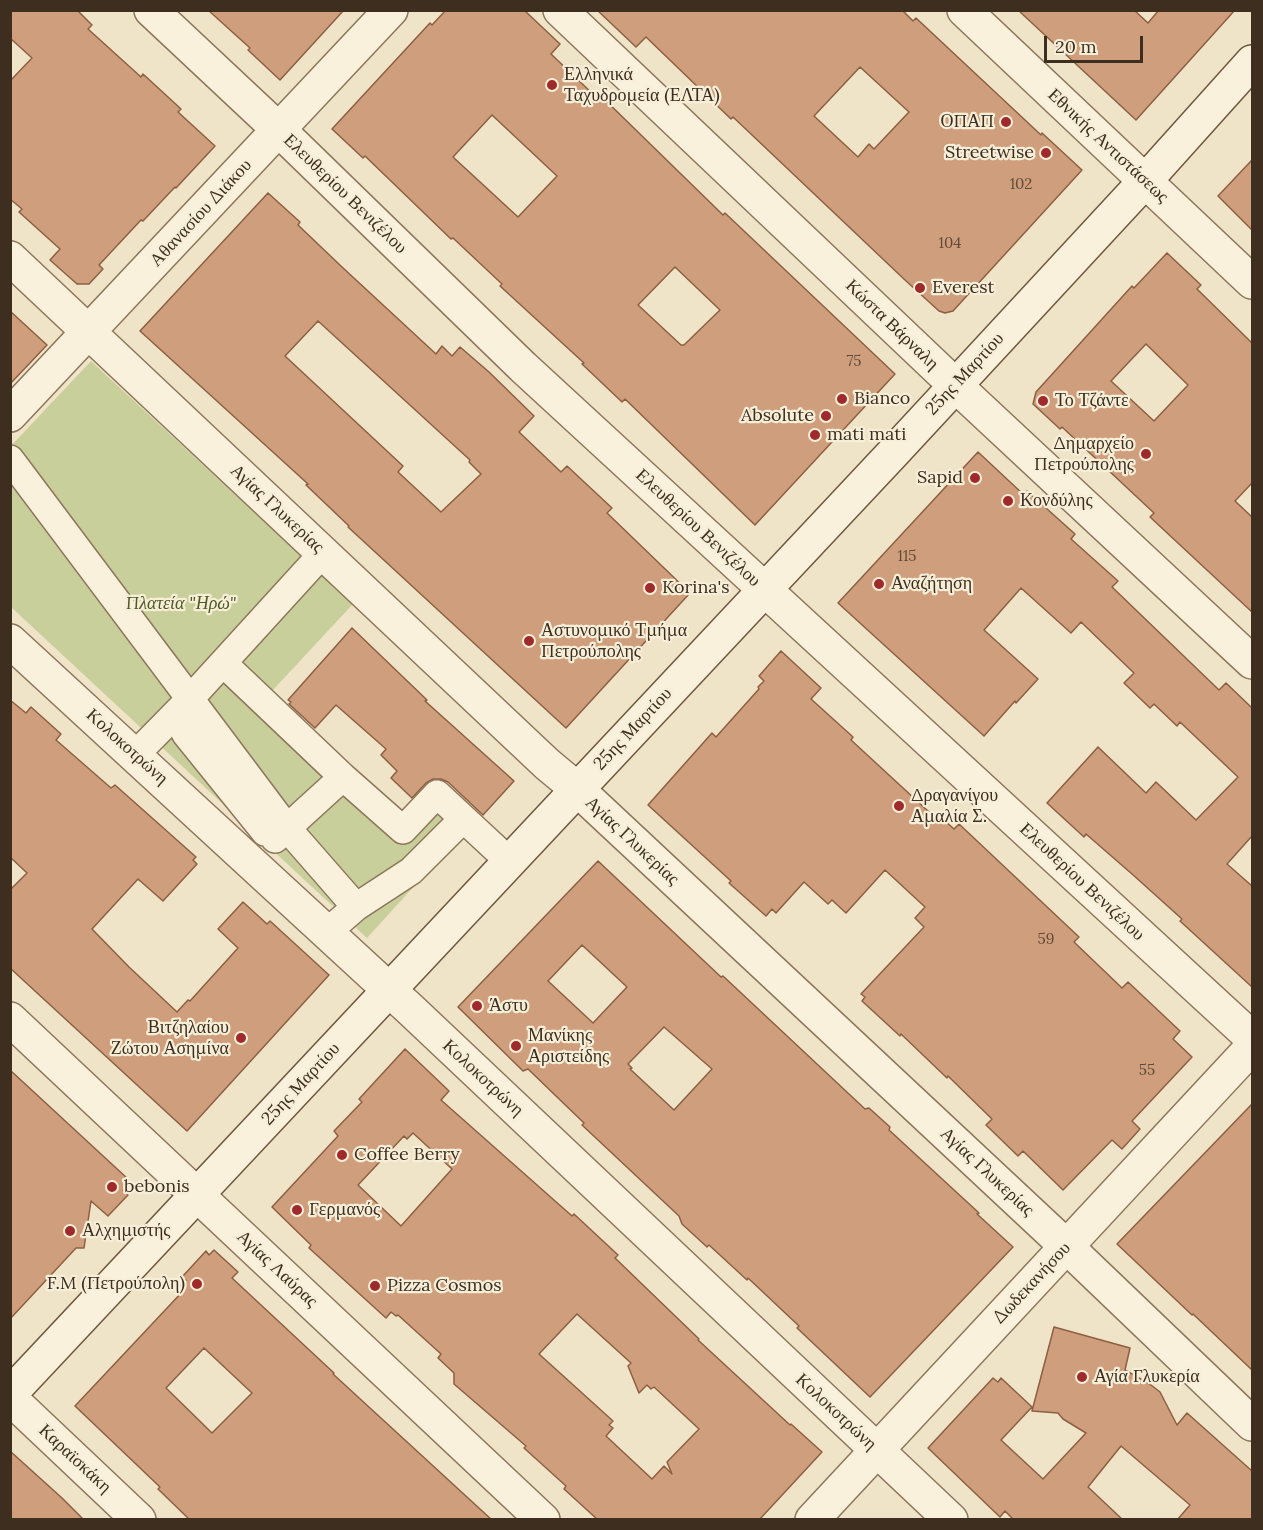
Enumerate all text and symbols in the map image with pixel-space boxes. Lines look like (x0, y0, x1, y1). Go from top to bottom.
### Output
scale bar (1047, 24, 1146, 62)
text: 20 m (1055, 35, 1097, 58)
place label: Ελληνικά Ταχυδρομεία (ΕΛΤΑ) (564, 64, 720, 106)
marker: Ελληνικά Ταχυδρομεία (ΕΛΤΑ) (545, 78, 559, 92)
street label: Εθνικής Αντιστάσεως (1043, 84, 1173, 208)
place label: ΟΠΑΠ (941, 111, 994, 133)
marker: ΟΠΑΠ (999, 115, 1013, 129)
street label: Ελευθερίου Βενιζέλου (279, 130, 411, 258)
place label: Streetwise (945, 142, 1034, 164)
marker: Streetwise (1039, 146, 1053, 160)
street label: Αθανασίου Διάκου (146, 155, 256, 271)
house number: 102 (1010, 176, 1032, 194)
house number: 104 (939, 235, 961, 253)
street label: Κώστα Βάρναλη (841, 275, 943, 375)
place label: Everest (932, 277, 995, 299)
marker: Everest (913, 281, 927, 295)
street label: 25ης Μαρτίου (921, 328, 1009, 420)
house number: 75 (846, 353, 862, 371)
place label: Bianco (854, 388, 910, 410)
place label: Το Τζάντε (1055, 390, 1129, 412)
marker: Bianco (835, 392, 849, 406)
marker: Το Τζάντε (1036, 394, 1050, 408)
place label: Absolute (741, 405, 814, 427)
marker: Absolute (819, 409, 833, 423)
place label: mati mati (827, 424, 906, 446)
marker: mati mati (808, 428, 822, 442)
place label: Δημαρχείο Πετρούπολης (1034, 433, 1134, 476)
marker: Δημαρχείο Πετρούπολης (1139, 447, 1153, 461)
street label: Αγίας Γλυκερίας (226, 460, 328, 558)
street label: Ελευθερίου Βενιζέλου (631, 465, 765, 591)
place label: Sapid (917, 467, 963, 489)
marker: Sapid (968, 471, 982, 485)
place label: Κονδύλης (1020, 490, 1093, 512)
marker: Κονδύλης (1001, 494, 1015, 508)
house number: 115 (897, 548, 917, 566)
place label: Αναζήτηση (891, 573, 972, 595)
place label: Korina's (662, 577, 729, 599)
marker: Αναζήτηση (872, 577, 886, 591)
marker: Korina's (643, 581, 657, 595)
park label: Πλατεία "Ηρώ" (126, 593, 236, 615)
place label: Αστυνομικό Τμήμα Πετρούπολης (541, 620, 687, 662)
marker: Αστυνομικό Τμήμα Πετρούπολης (522, 634, 536, 648)
street label: 25ης Μαρτίου (589, 683, 677, 775)
street label: Κολοκοτρώνη (81, 705, 173, 789)
place label: Δραγανίγου Αμαλία Σ. (911, 785, 998, 828)
street label: Αγίας Γλυκερίας (581, 792, 683, 890)
marker: Δραγανίγου Αμαλία Σ. (892, 799, 906, 813)
street label: Ελευθερίου Βενιζέλου (1015, 819, 1149, 945)
house number: 59 (1038, 931, 1054, 949)
place label: Άστυ (489, 995, 528, 1017)
marker: Άστυ (470, 999, 484, 1013)
place label: Βιτζηλαίου Ζώτου Ασημίνα (111, 1017, 229, 1060)
place label: Μανίκης Αριστείδης (528, 1025, 609, 1068)
marker: Βιτζηλαίου Ζώτου Ασημίνα (234, 1031, 248, 1045)
street label: Κολοκοτρώνη (438, 1035, 528, 1121)
street label: 25ης Μαρτίου (257, 1038, 345, 1130)
marker: Μανίκης Αριστείδης (509, 1039, 523, 1053)
house number: 55 (1139, 1062, 1155, 1080)
street label: Αγίας Γλυκερίας (936, 1123, 1038, 1221)
place label: Coffee Berry (354, 1144, 460, 1166)
marker: Coffee Berry (335, 1148, 349, 1162)
place label: bebonis (124, 1176, 190, 1198)
marker: bebonis (105, 1180, 119, 1194)
place label: Γερμανός (309, 1199, 380, 1221)
marker: Γερμανός (290, 1203, 304, 1217)
place label: Αλχημιστής (82, 1220, 171, 1242)
marker: Αλχημιστής (63, 1224, 77, 1238)
street label: Αγίας Λαύρας (232, 1226, 322, 1312)
street label: Δωδεκανήσου (989, 1238, 1075, 1328)
place label: F.M (Πετρούπολη) (47, 1273, 185, 1295)
place label: Pizza Cosmos (387, 1275, 502, 1297)
marker: F.M (Πετρούπολη) (190, 1277, 204, 1291)
marker: Pizza Cosmos (368, 1279, 382, 1293)
place label: Αγία Γλυκερία (1094, 1366, 1200, 1388)
street label: Κολοκοτρώνη (791, 1369, 881, 1455)
marker: Αγία Γλυκερία (1075, 1370, 1089, 1384)
street label: Καραϊσκάκη (34, 1420, 116, 1498)

